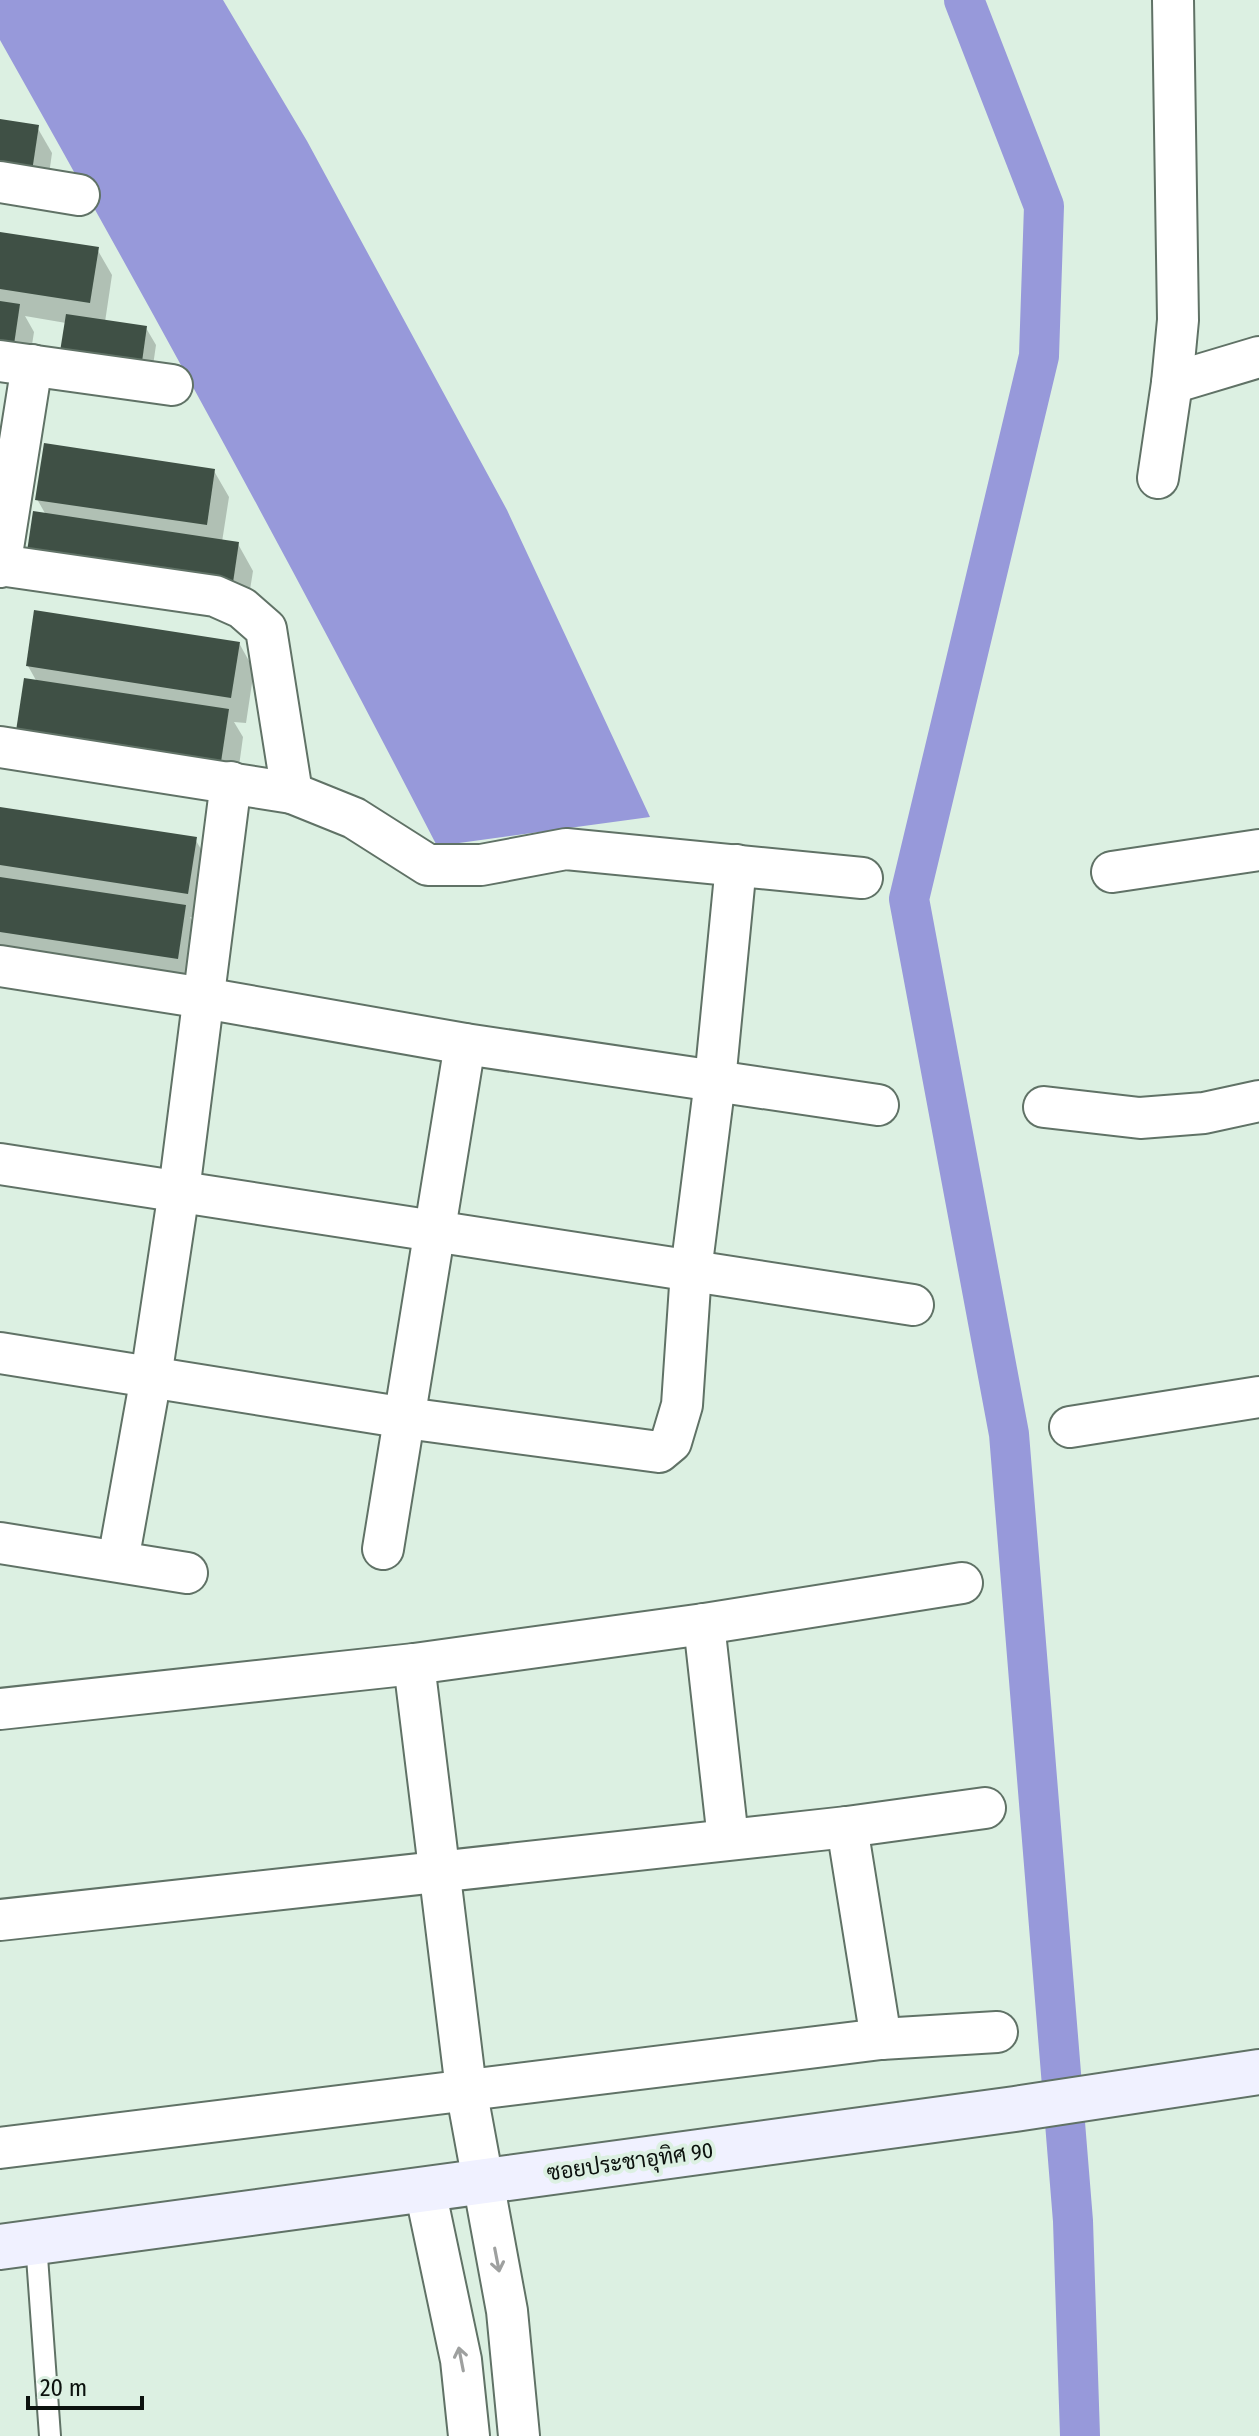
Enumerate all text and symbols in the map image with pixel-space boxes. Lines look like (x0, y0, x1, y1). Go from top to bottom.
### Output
street label: ซอยประชาอุทิศ 90 (545, 2136, 715, 2189)
one-way arrow (490, 2247, 505, 2272)
one-way arrow (452, 2346, 467, 2372)
scale bar (28, 2360, 142, 2410)
text: 20 m (40, 2374, 87, 2402)

